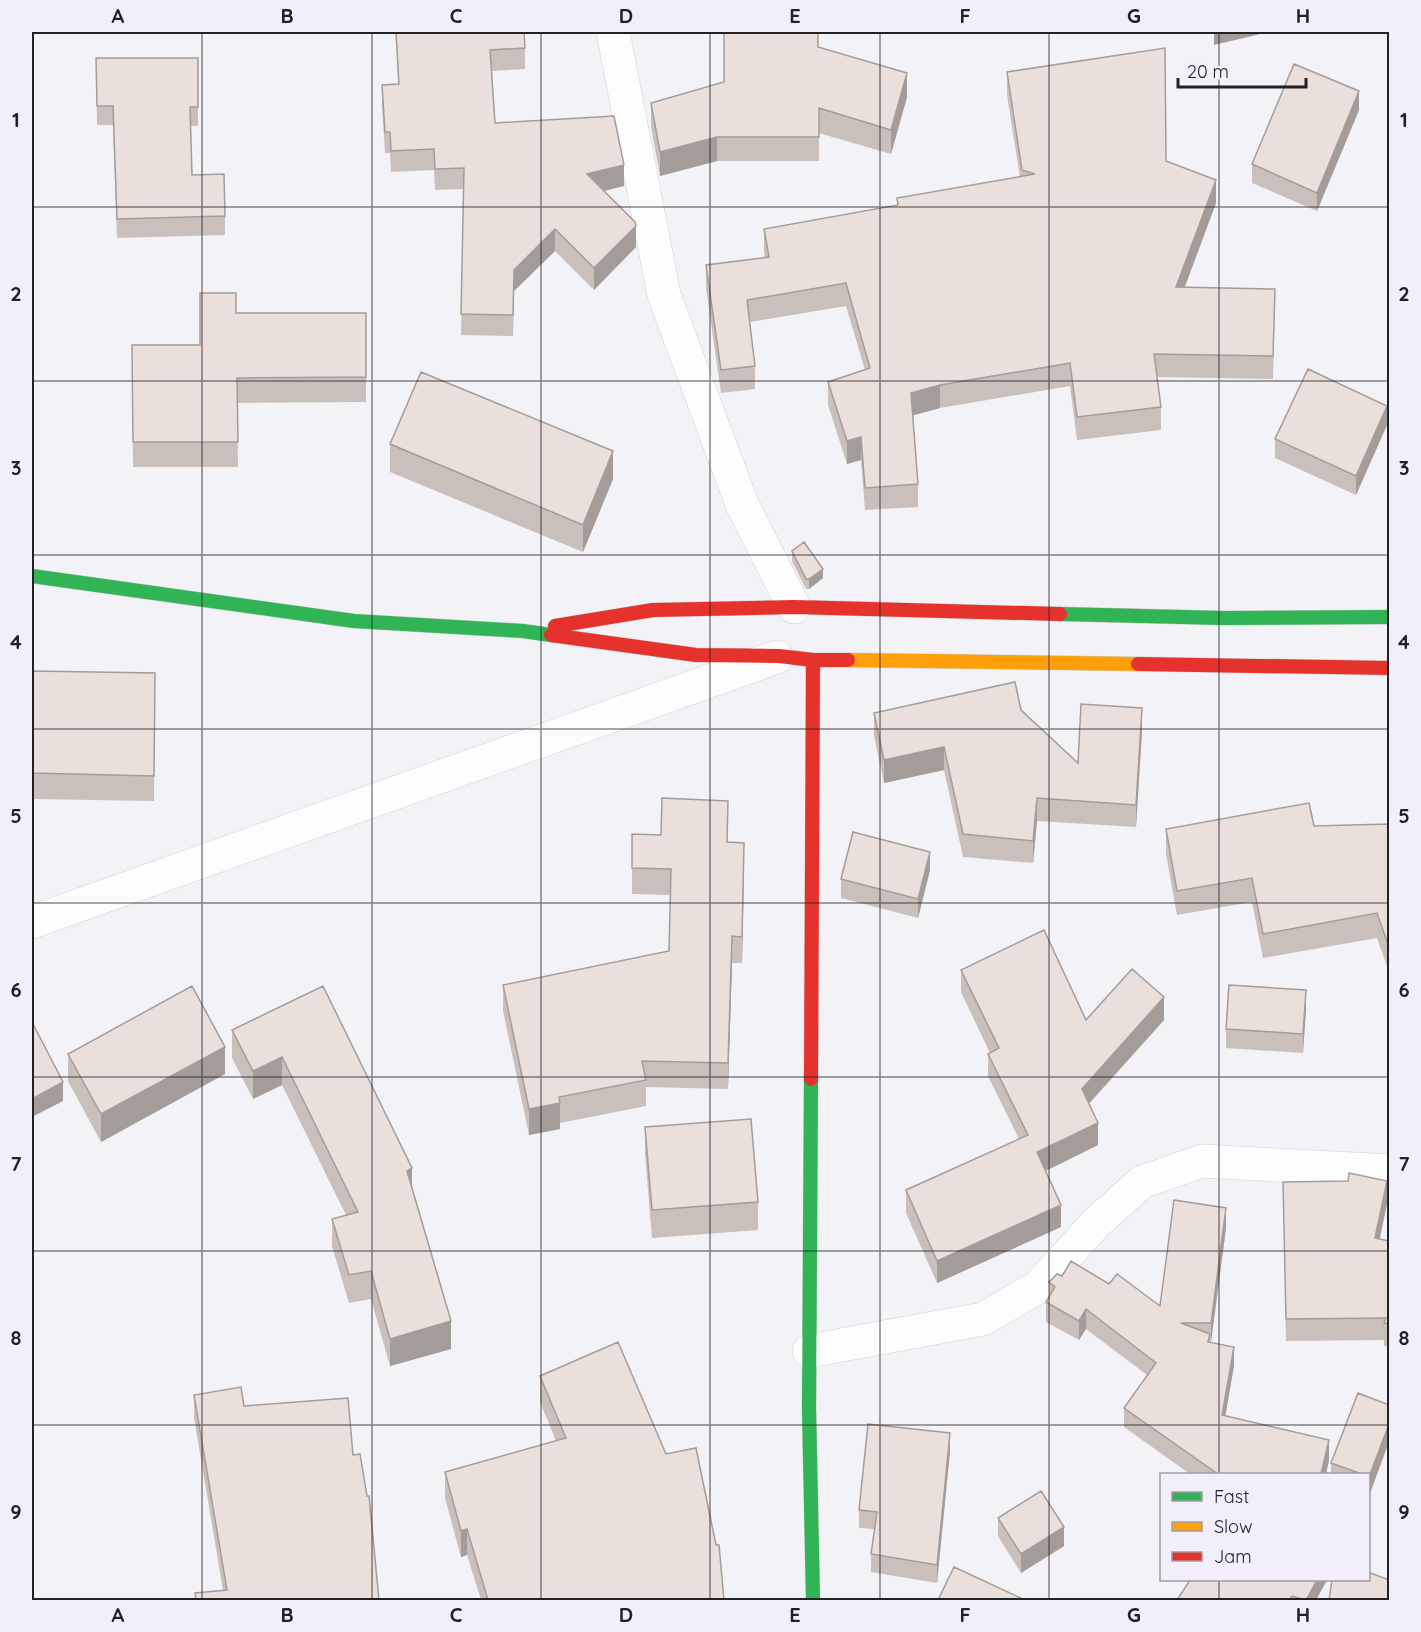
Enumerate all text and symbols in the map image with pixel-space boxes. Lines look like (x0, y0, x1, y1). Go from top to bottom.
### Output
text: A (112, 3, 125, 28)
text: B (280, 3, 294, 28)
text: C (450, 3, 463, 28)
text: D (619, 3, 633, 28)
text: E (789, 3, 801, 28)
text: F (959, 3, 971, 28)
text: G (1127, 3, 1141, 28)
text: H (1296, 3, 1310, 28)
scale bar (1178, 51, 1306, 89)
text: 20 m (1187, 60, 1229, 83)
text: 1 (12, 107, 20, 132)
text: 1 (1400, 107, 1408, 132)
text: 2 (10, 281, 22, 306)
text: 2 (1398, 281, 1410, 306)
text: 3 (11, 455, 21, 480)
text: 3 (1399, 455, 1409, 480)
text: 4 (10, 629, 22, 654)
text: 4 (1398, 629, 1410, 654)
text: 5 (10, 803, 22, 828)
text: 5 (1398, 803, 1410, 828)
text: 6 (10, 977, 22, 1002)
text: 6 (1398, 977, 1410, 1002)
text: 7 (11, 1151, 22, 1176)
text: 7 (1399, 1151, 1410, 1176)
text: 8 (11, 1325, 22, 1350)
text: 8 (1399, 1325, 1410, 1350)
legend (1160, 1473, 1370, 1581)
text: Fast (1214, 1485, 1249, 1508)
text: 9 (10, 1499, 22, 1524)
text: 9 (1398, 1499, 1410, 1524)
text: Slow (1214, 1515, 1252, 1538)
text: Jam (1214, 1545, 1252, 1568)
text: A (112, 1602, 125, 1627)
text: B (280, 1602, 294, 1627)
text: C (450, 1602, 463, 1627)
text: D (619, 1602, 633, 1627)
text: E (789, 1602, 801, 1627)
text: F (959, 1602, 971, 1627)
text: G (1127, 1602, 1141, 1627)
text: H (1296, 1602, 1310, 1627)

